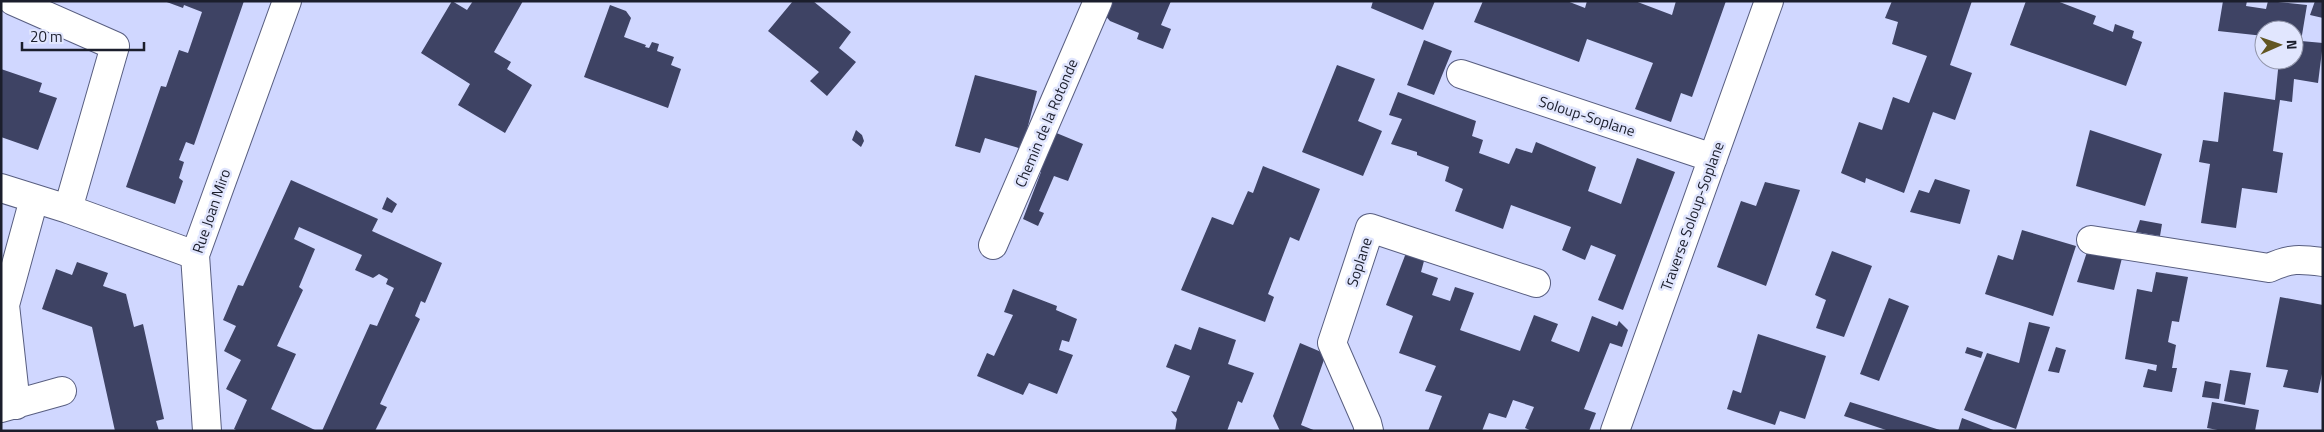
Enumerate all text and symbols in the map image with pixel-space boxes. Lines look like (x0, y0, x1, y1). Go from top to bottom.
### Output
scale bar (22, 20, 145, 52)
north arrow (2254, 20, 2304, 70)
text: 20 m (30, 25, 63, 48)
text: N (2282, 39, 2303, 50)
street label: Chemin de la Rotonde (1008, 55, 1084, 191)
street label: Soloup-Soplane (1536, 90, 1638, 142)
street label: Traverse Soloup-Soplane (1654, 138, 1730, 294)
street label: Rue Joan Miro (186, 166, 236, 256)
street label: Soplane (1340, 234, 1378, 290)

